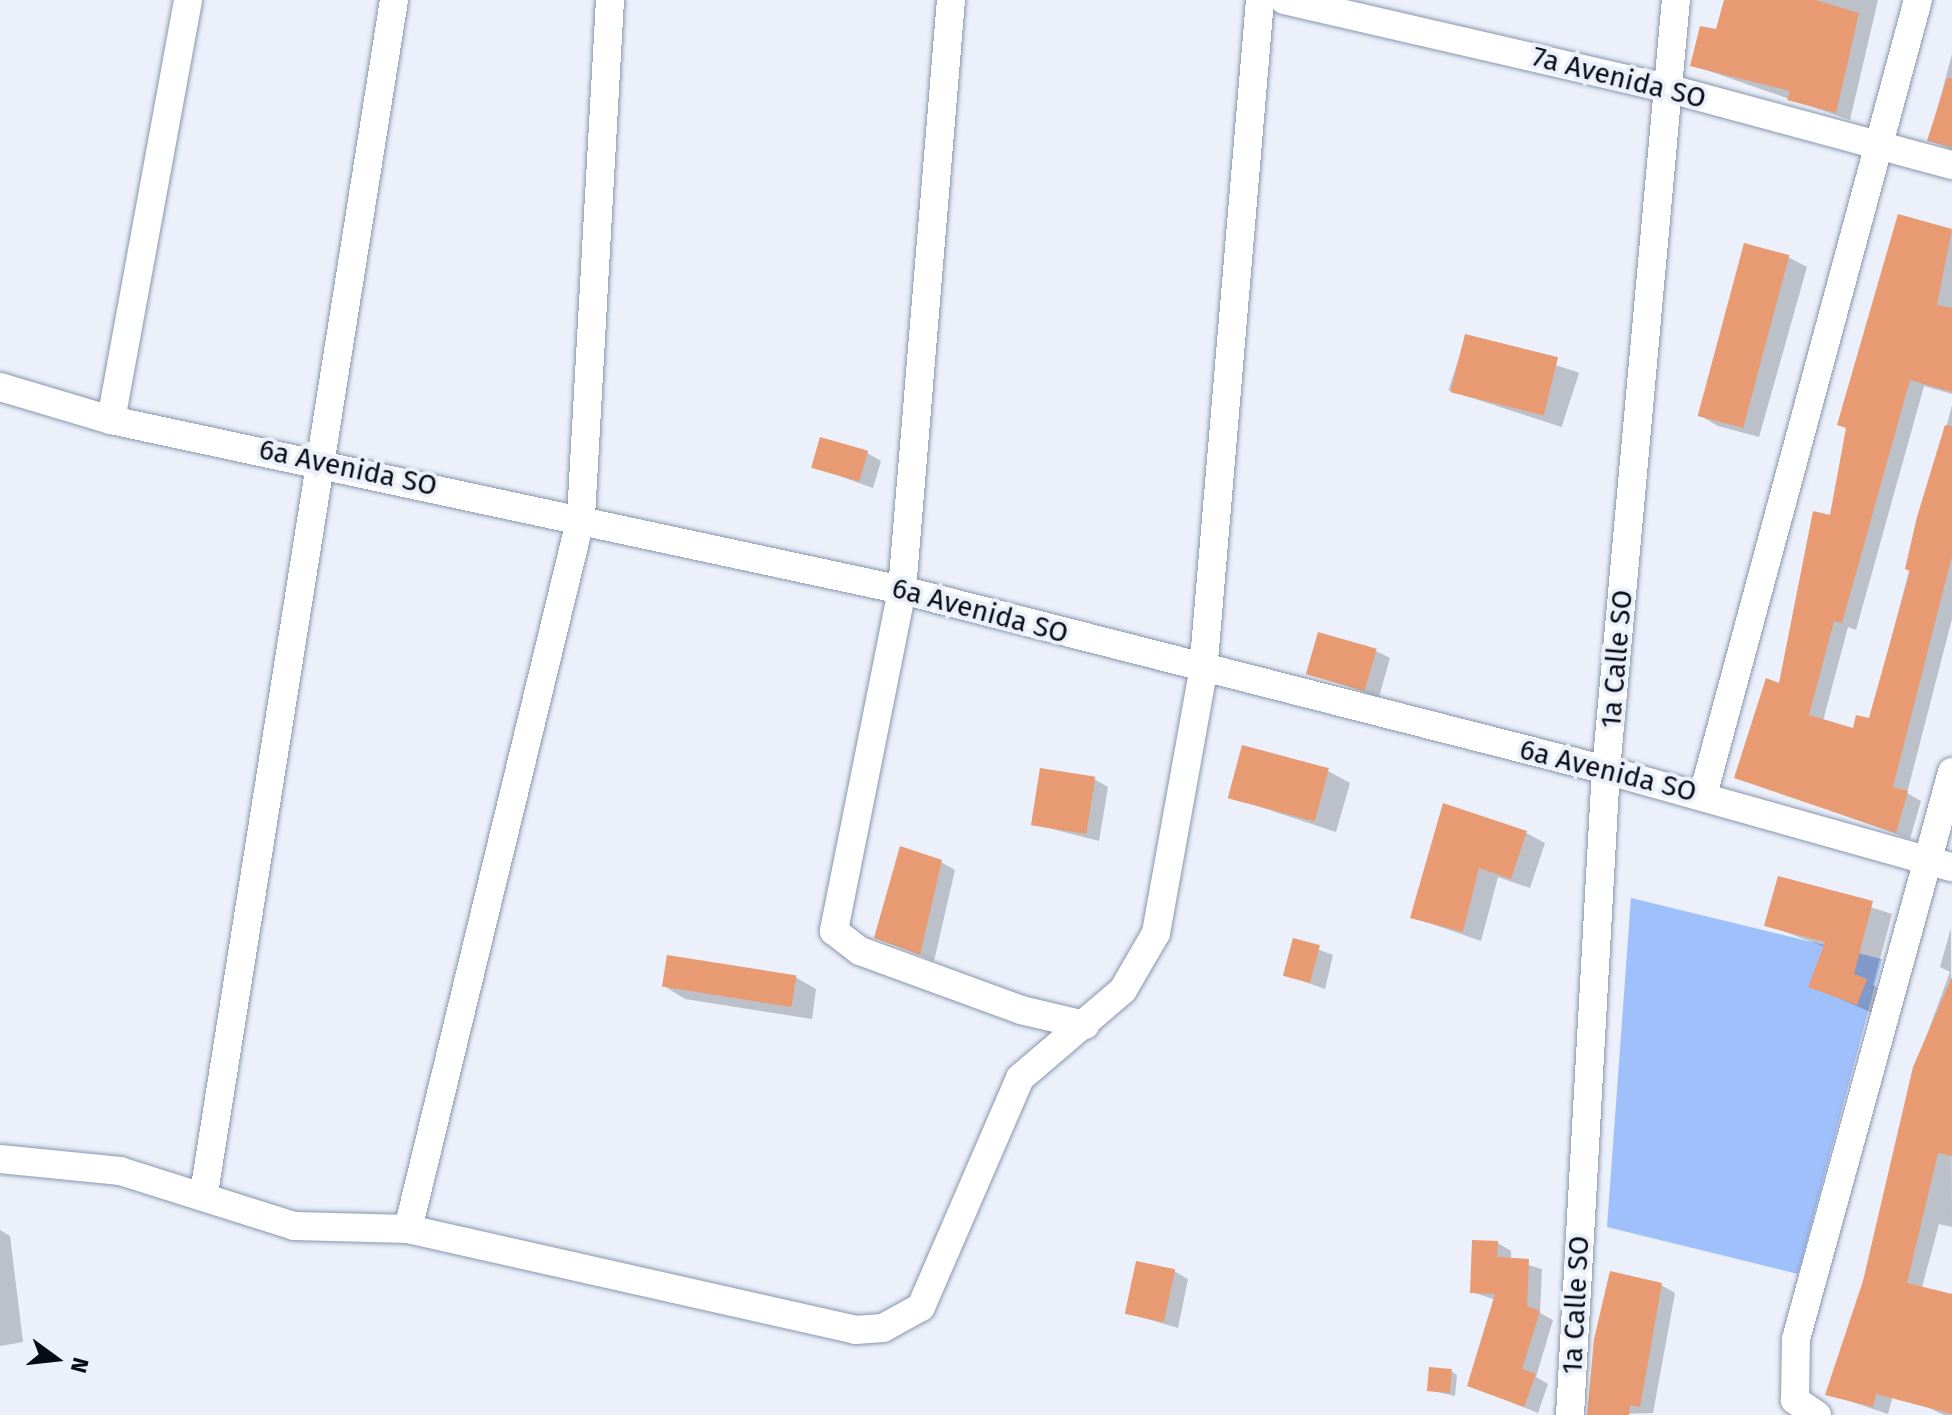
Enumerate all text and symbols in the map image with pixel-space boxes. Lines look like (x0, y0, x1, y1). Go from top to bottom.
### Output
street label: 7a Avenida SO (1529, 40, 1709, 116)
street label: 6a Avenida SO (256, 433, 440, 503)
street label: 6a Avenida SO (888, 571, 1072, 651)
street label: 1a Calle SO (1594, 588, 1640, 730)
street label: 6a Avenida SO (1516, 733, 1700, 809)
street label: 1a Calle SO (1556, 1235, 1596, 1375)
north arrow (16, 1319, 96, 1399)
text: N (65, 1355, 95, 1376)

